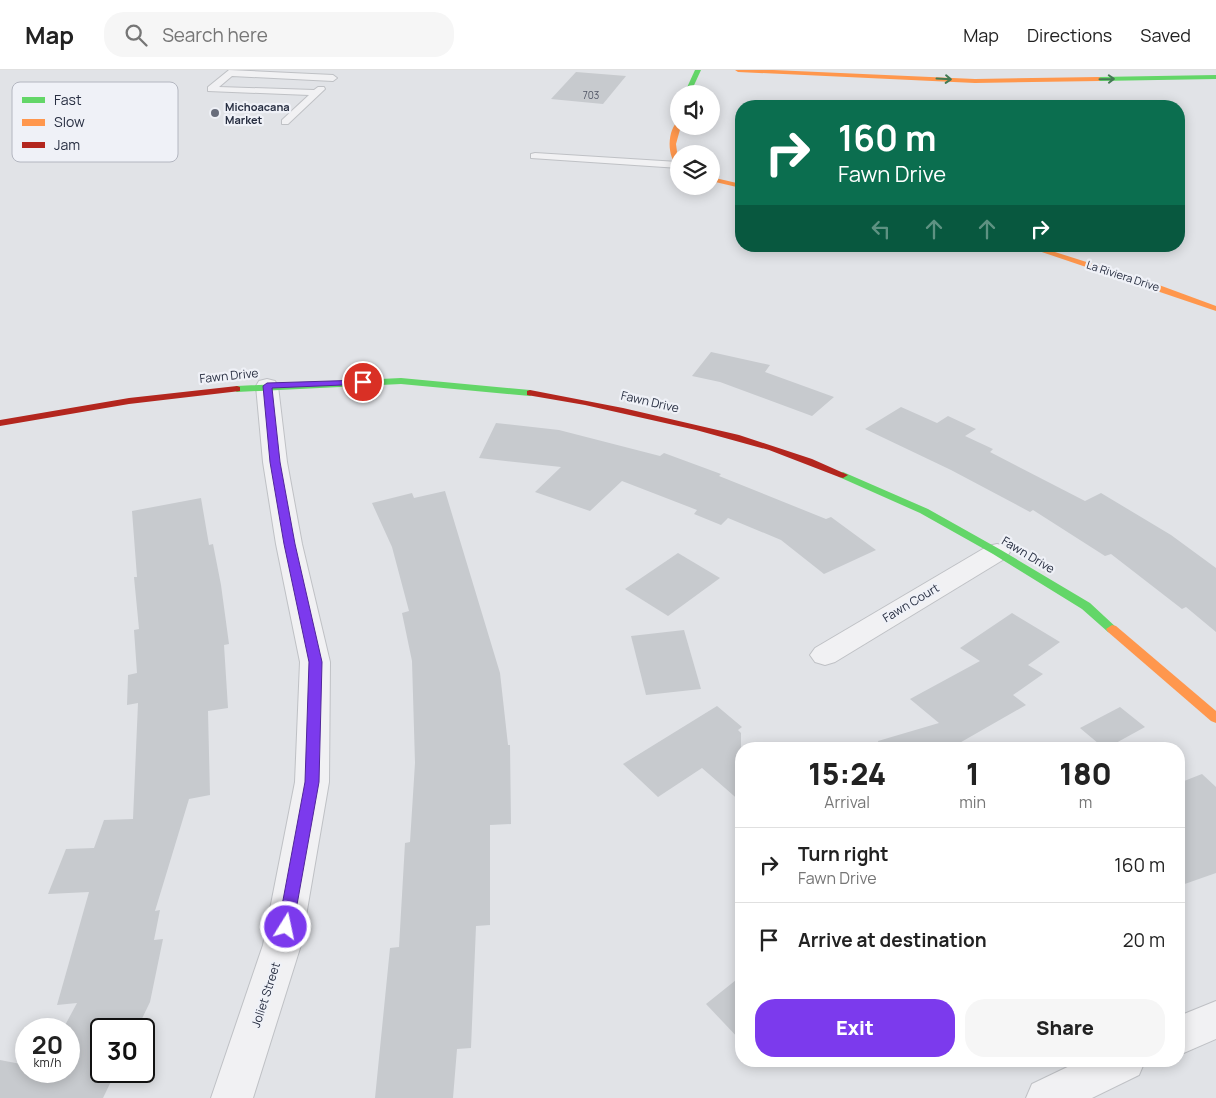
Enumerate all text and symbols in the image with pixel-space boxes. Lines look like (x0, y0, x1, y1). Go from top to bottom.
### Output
search box (104, 12, 454, 57)
text: Map (25, 18, 74, 51)
icon: search (122, 21, 150, 49)
text: Search here (162, 22, 268, 48)
text: Map (963, 23, 999, 47)
text: Directions (1027, 23, 1112, 47)
text: Saved (1140, 23, 1191, 47)
one-way arrow (1098, 74, 1114, 84)
one-way arrow (936, 75, 952, 84)
legend (12, 82, 178, 162)
map controls (670, 85, 720, 195)
button: sound (670, 85, 720, 135)
house number: 703 (583, 88, 599, 102)
text: Fast (54, 90, 82, 109)
place label: Michoacana Market (225, 99, 290, 127)
marker: Michoacana Market (209, 107, 221, 119)
text: Slow (54, 112, 85, 131)
text: 160 m (838, 114, 937, 162)
icon: right (755, 120, 820, 185)
text: Jam (54, 135, 80, 154)
button: layers (670, 145, 720, 195)
text: Fawn Drive (838, 159, 946, 189)
icon: left (867, 215, 895, 243)
icon: ahead (920, 215, 948, 243)
icon: ahead (973, 215, 1001, 243)
icon: right (1026, 215, 1054, 243)
street label: La Riviera Drive (1085, 257, 1162, 295)
pin (342, 361, 384, 403)
street label: Fawn Drive (199, 364, 259, 387)
icon: arrive (349, 368, 377, 396)
street label: Fawn Drive (619, 387, 681, 416)
street label: Fawn Drive (999, 532, 1058, 577)
street label: Fawn Court (879, 579, 942, 626)
text: 15:24 (808, 753, 886, 794)
text: 1 (966, 753, 980, 794)
text: 180 (1059, 753, 1112, 794)
text: Arrival (824, 791, 870, 813)
text: min (959, 791, 986, 813)
text: m (1079, 791, 1092, 813)
text: Turn right (798, 841, 888, 867)
icon: right (755, 851, 783, 879)
text: 160 m (1114, 852, 1165, 878)
text: Fawn Drive (798, 867, 877, 889)
position arrow (259, 900, 311, 952)
icon: arrive (755, 926, 783, 954)
text: Arrive at destination (798, 927, 987, 953)
text: 20 m (1123, 927, 1165, 953)
street label: Joliet Street (247, 960, 284, 1030)
button: Exit (755, 999, 955, 1057)
button: Share (965, 999, 1165, 1057)
speed limit sign: 30 (90, 1018, 155, 1083)
text: 20 (32, 1027, 63, 1062)
text: km/h (34, 1054, 61, 1071)

